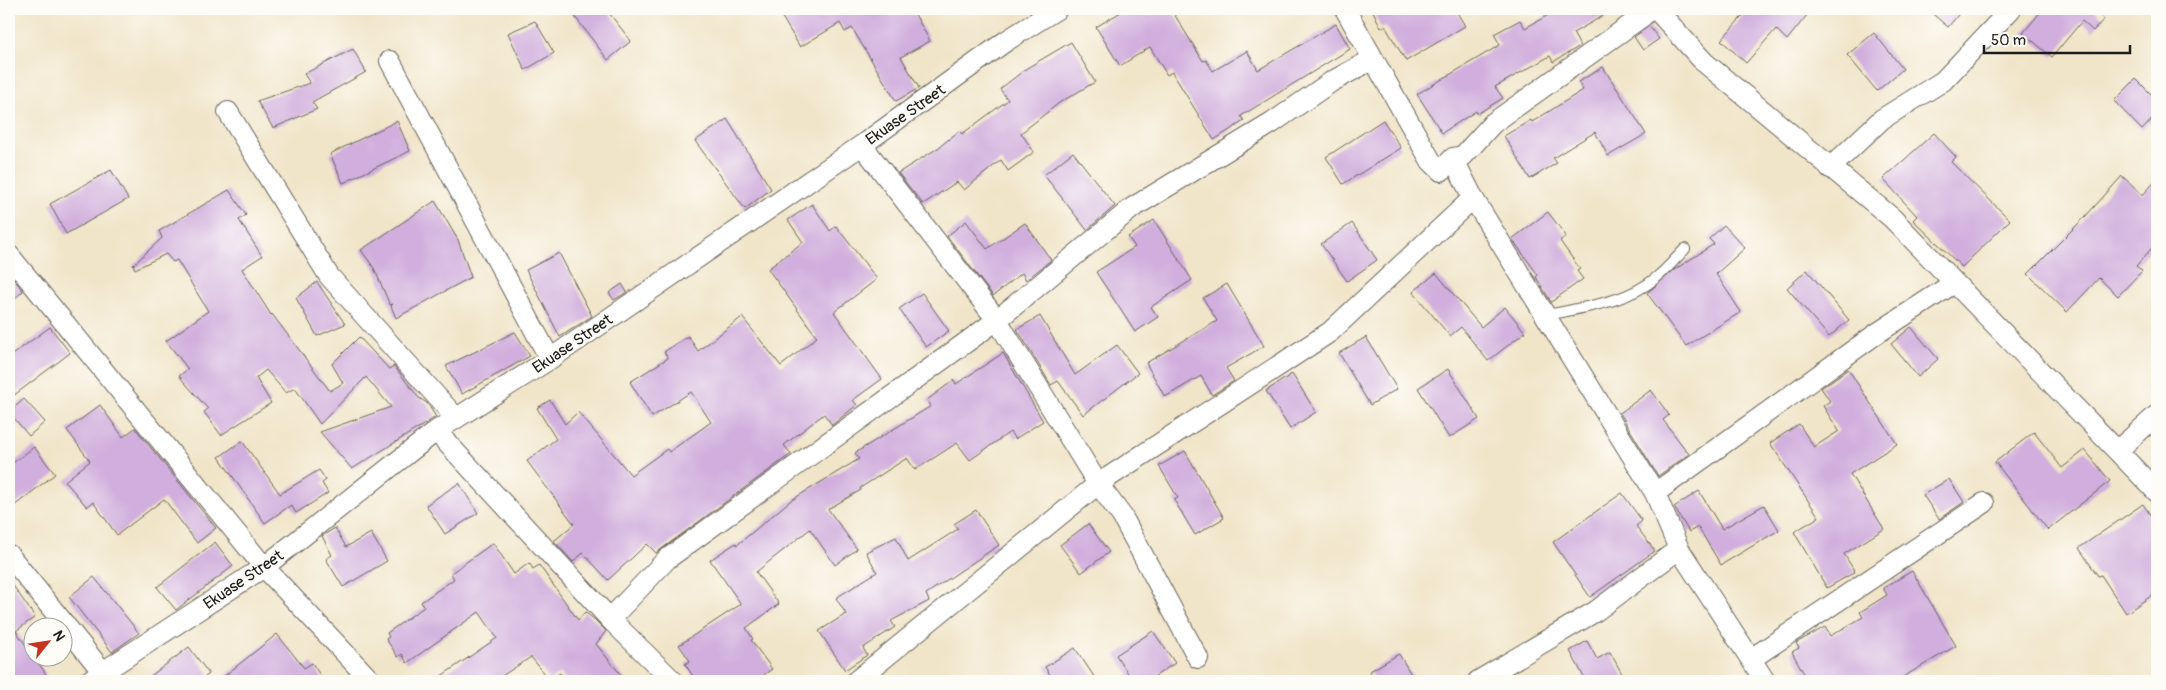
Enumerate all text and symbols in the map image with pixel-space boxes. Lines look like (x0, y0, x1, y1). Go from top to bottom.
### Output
scale bar (1984, 22, 2130, 54)
text: 50 m (1991, 31, 2026, 50)
street label: Ekuase Street (862, 80, 950, 150)
street label: Ekuase Street (529, 309, 617, 378)
street label: Ekuase Street (200, 545, 288, 614)
north arrow (22, 618, 72, 668)
text: N (49, 627, 69, 644)

